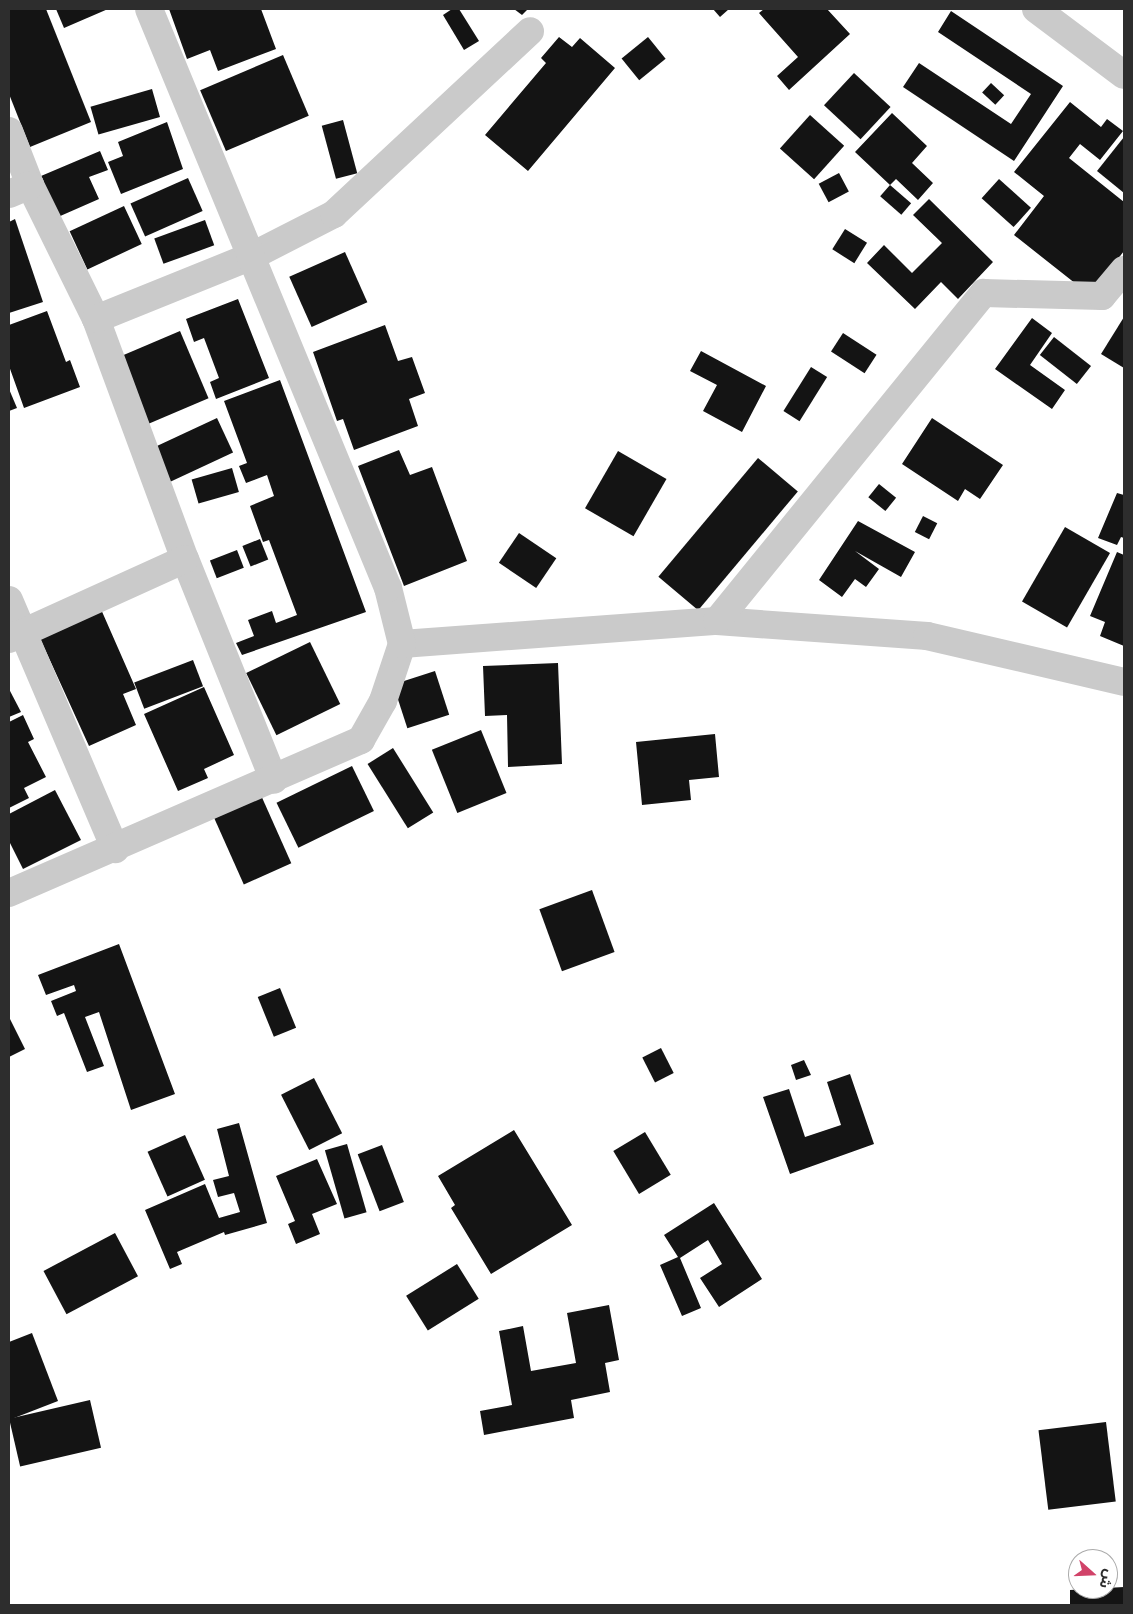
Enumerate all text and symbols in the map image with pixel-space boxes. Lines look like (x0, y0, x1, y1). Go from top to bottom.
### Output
north arrow (1068, 1549, 1118, 1599)
text: ش (1095, 1567, 1118, 1591)

